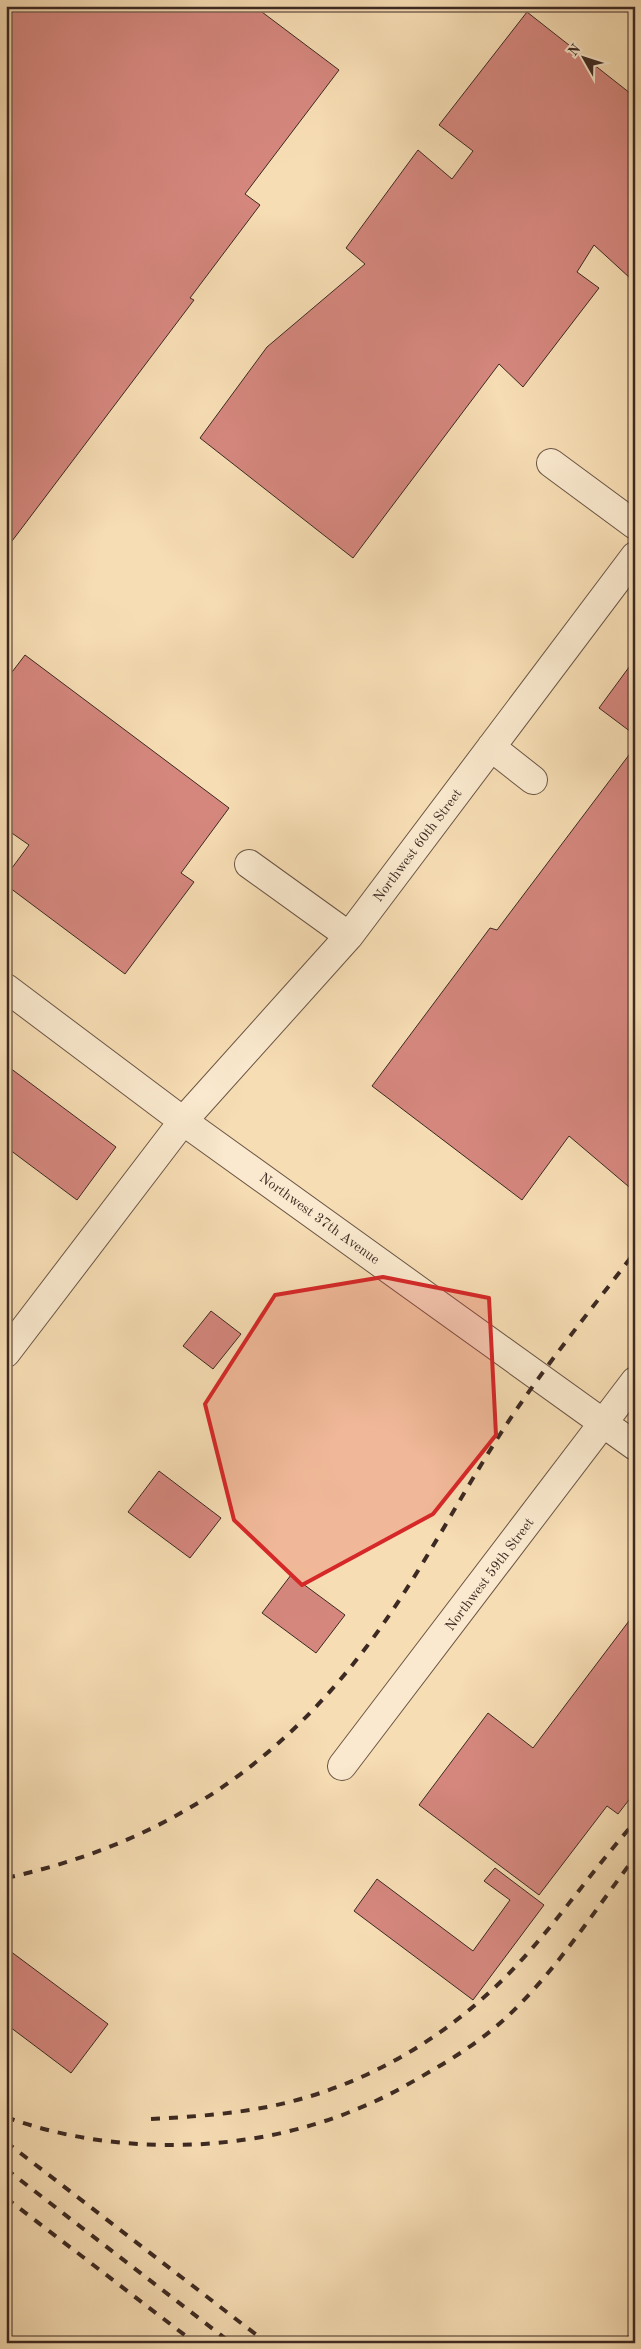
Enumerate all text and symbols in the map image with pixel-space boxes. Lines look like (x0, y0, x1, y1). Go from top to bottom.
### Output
north arrow (558, 32, 608, 82)
text: N (566, 42, 584, 59)
street label: Northwest 60th Street (371, 786, 465, 905)
street label: Northwest 37th Avenue (257, 1171, 382, 1267)
street label: Northwest 59th Street (443, 1515, 537, 1634)

